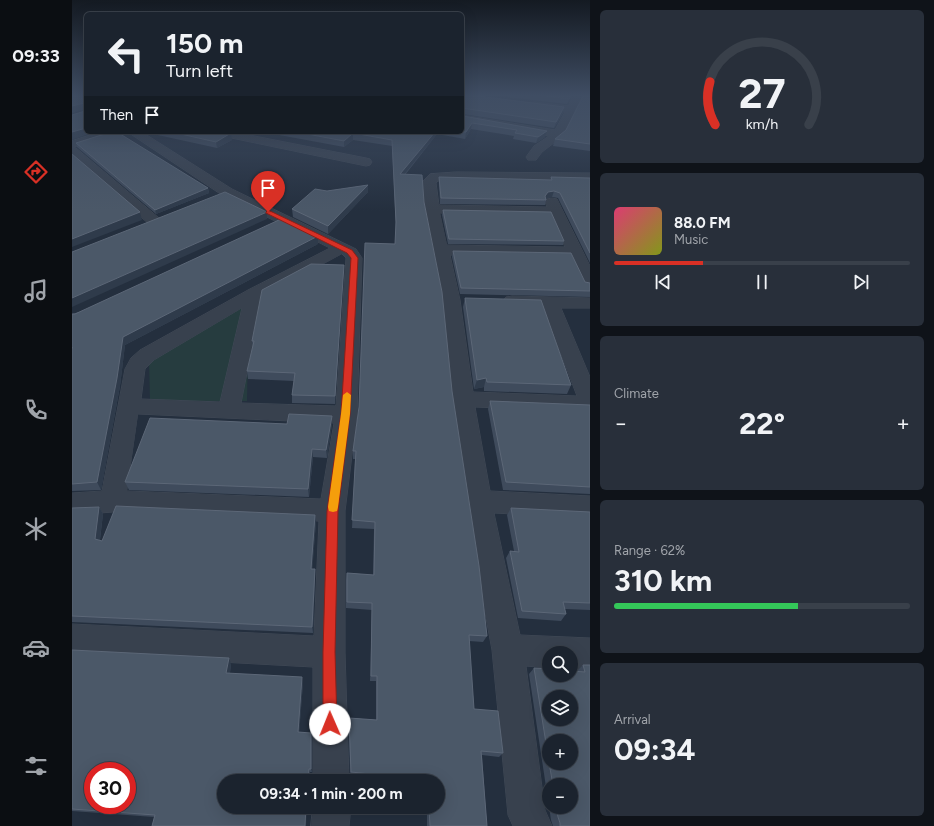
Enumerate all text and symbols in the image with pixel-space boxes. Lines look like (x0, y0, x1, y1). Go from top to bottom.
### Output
text: 150 m (166, 26, 243, 60)
icon: left (100, 28, 152, 80)
text: 09:33 (12, 45, 60, 67)
text: Turn left (166, 60, 233, 82)
text: 27 (738, 67, 786, 117)
icon: arrive (141, 104, 163, 126)
text: Then (100, 106, 133, 124)
text: km/h (746, 114, 778, 132)
icon: directions (22, 158, 50, 186)
pin (251, 171, 285, 212)
icon: arrive (257, 177, 279, 199)
text: 88.0 FM (674, 214, 731, 232)
text: Music (674, 232, 708, 247)
icon: previous (652, 271, 674, 293)
icon: pause (751, 271, 773, 293)
icon: next (850, 271, 872, 293)
icon: music (22, 277, 50, 305)
text: Climate (614, 386, 659, 401)
icon: phone (22, 396, 50, 424)
text: 22° (739, 405, 785, 442)
text: − (614, 410, 628, 437)
text: + (896, 410, 910, 437)
icon: climate (22, 515, 50, 543)
text: Range · 62% (614, 543, 685, 558)
text: 310 km (614, 562, 712, 599)
icon: car (22, 634, 50, 662)
map controls (542, 646, 578, 814)
button: search (542, 646, 578, 682)
button: layers (542, 690, 578, 726)
position arrow (309, 703, 351, 745)
text: Arrival (614, 712, 651, 727)
text: 09:34 (614, 731, 696, 768)
button: + (542, 734, 578, 770)
icon: filters (22, 752, 50, 780)
speed limit sign: 30 (84, 762, 136, 814)
button: − (542, 778, 578, 814)
text: 09:34 · 1 min · 200 m (259, 785, 403, 803)

